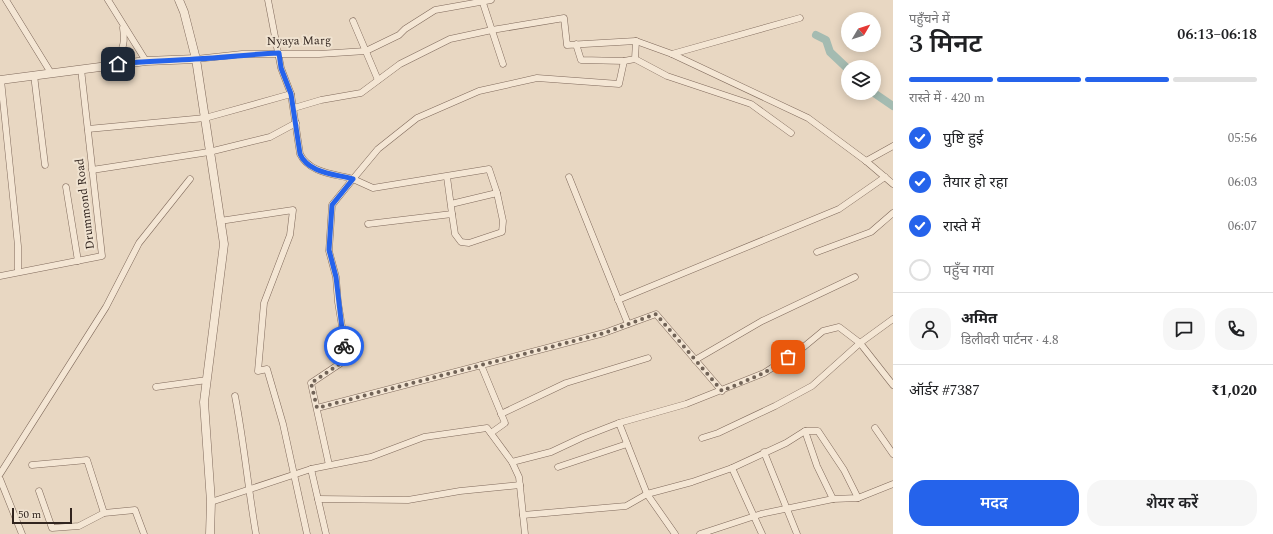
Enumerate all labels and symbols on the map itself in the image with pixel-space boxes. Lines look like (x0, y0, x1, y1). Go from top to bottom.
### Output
north arrow (841, 12, 881, 52)
street label: Nyaya Marg (267, 31, 331, 51)
pin (101, 47, 135, 81)
street label: Drummond Road (70, 157, 100, 251)
courier (324, 326, 364, 366)
pin (771, 340, 805, 374)
scale bar (12, 506, 72, 525)

